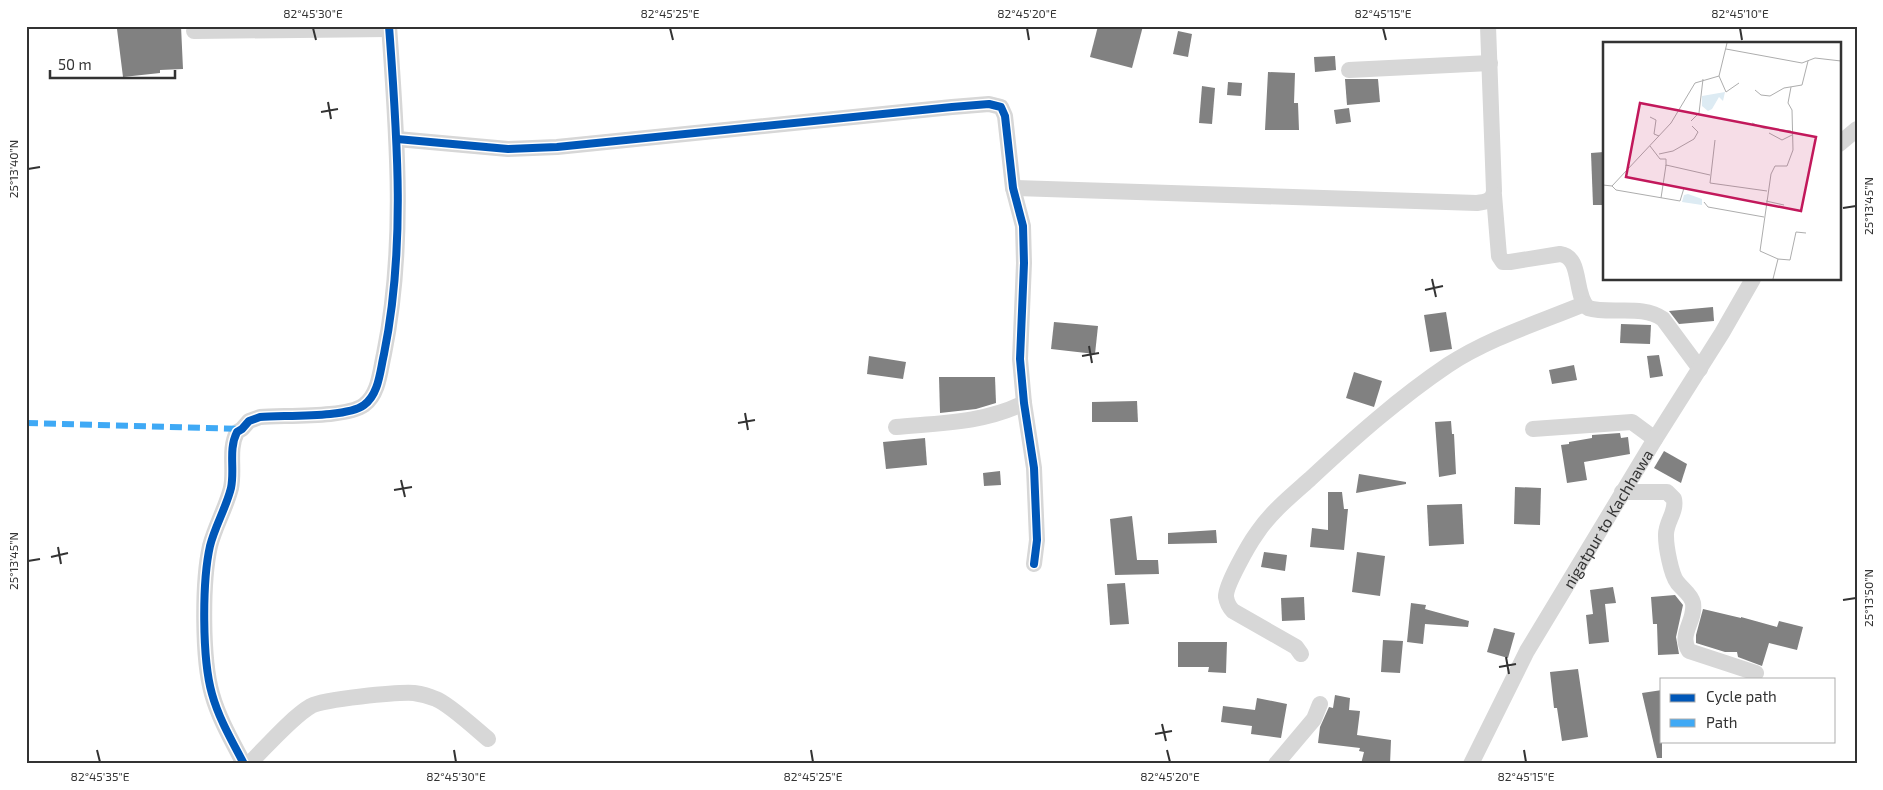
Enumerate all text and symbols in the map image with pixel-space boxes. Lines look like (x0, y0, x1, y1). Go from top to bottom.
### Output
text: 82°45'30"E (283, 6, 343, 20)
text: 82°45'25"E (641, 6, 700, 20)
text: 82°45'20"E (997, 6, 1057, 20)
text: 82°45'15"E (1355, 6, 1412, 20)
text: 82°45'10"E (1711, 6, 1769, 20)
inset map (1603, 42, 1840, 280)
scale bar (50, 48, 175, 80)
text: 50 m (58, 55, 92, 73)
text: 25°13'40"N (6, 140, 20, 198)
text: 25°13'45"N (1861, 177, 1875, 235)
street label: nigatpur to Kachhawa (1558, 445, 1656, 591)
text: 25°13'45"N (6, 532, 20, 590)
text: 25°13'50"N (1861, 569, 1875, 627)
legend (1660, 678, 1836, 742)
text: Cycle path (1706, 687, 1777, 705)
text: Path (1706, 713, 1737, 731)
text: 82°45'35"E (71, 769, 130, 783)
text: 82°45'30"E (426, 769, 486, 783)
text: 82°45'25"E (784, 769, 843, 783)
text: 82°45'20"E (1140, 769, 1200, 783)
text: 82°45'15"E (1498, 769, 1555, 783)

